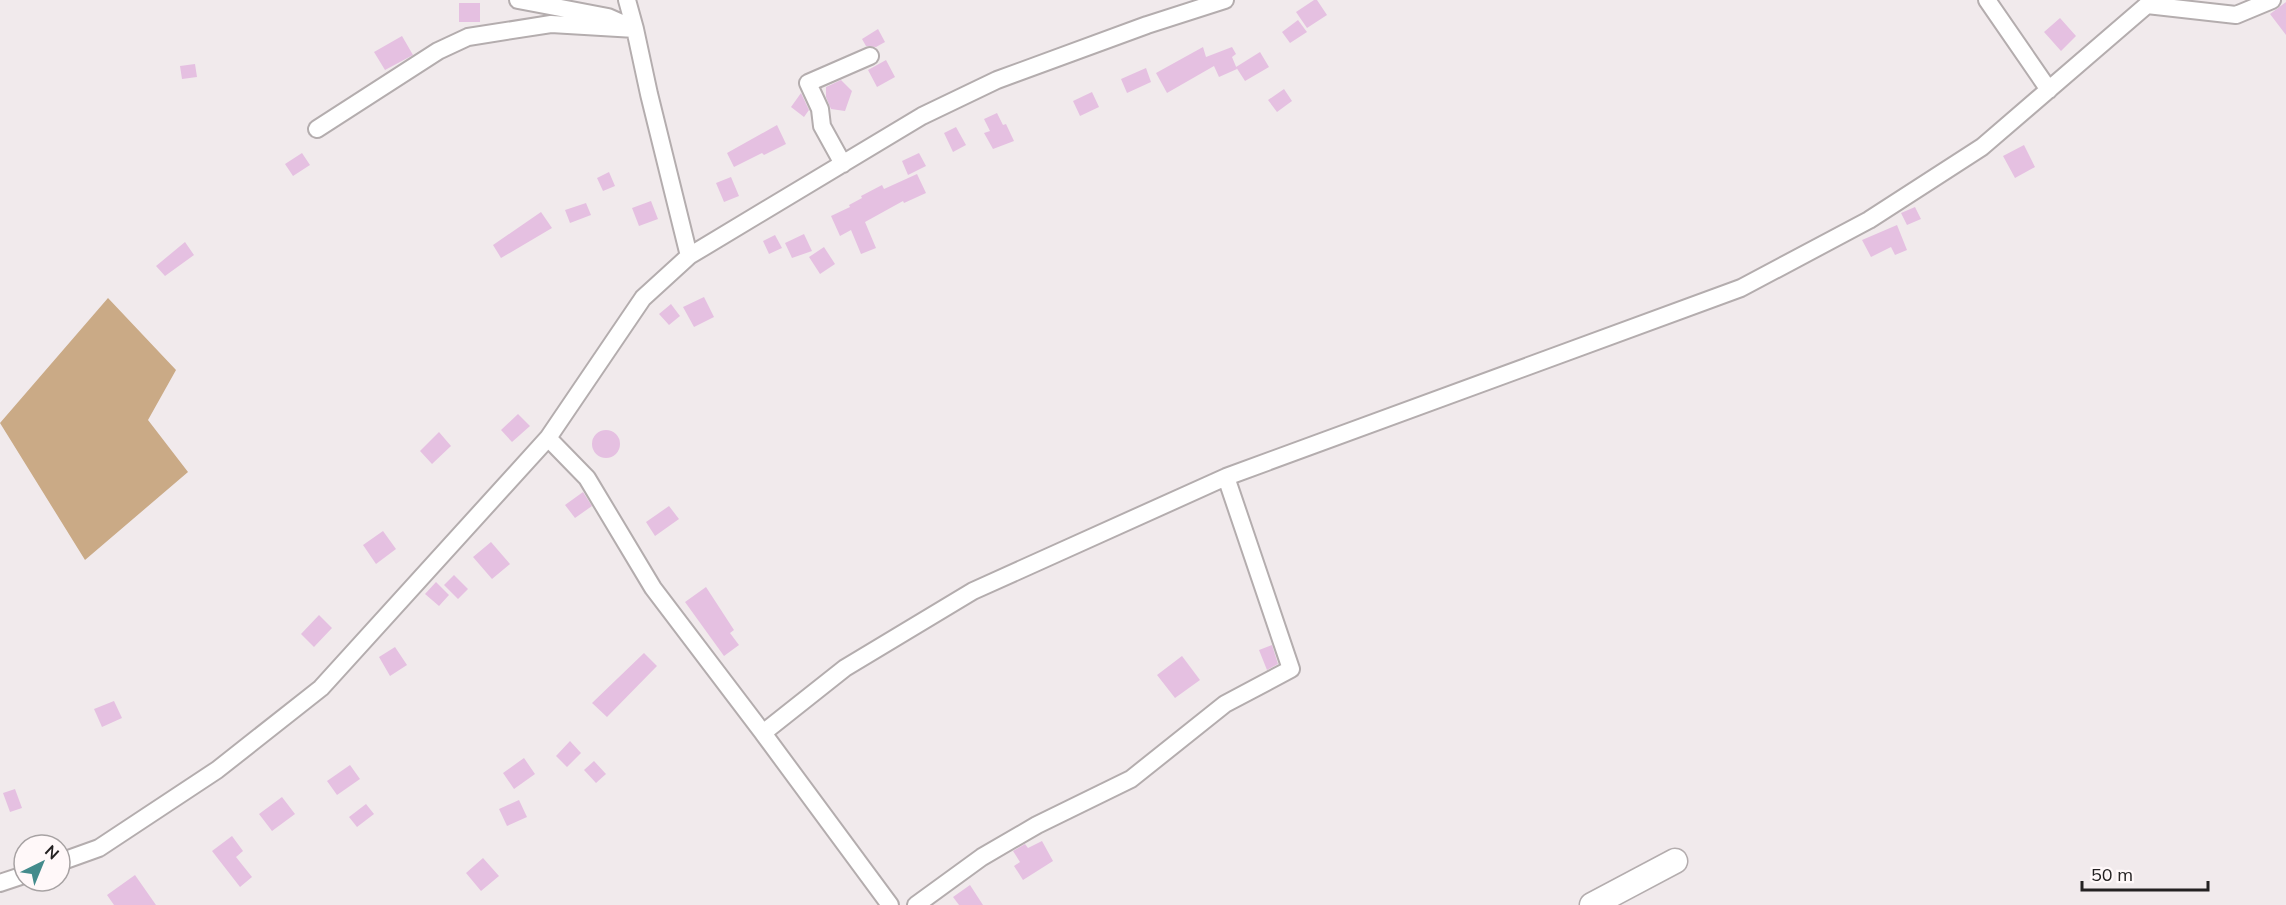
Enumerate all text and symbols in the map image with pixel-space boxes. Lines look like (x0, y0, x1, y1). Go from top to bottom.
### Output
north arrow (12, 833, 72, 893)
text: N (41, 841, 63, 863)
scale bar (2082, 854, 2208, 892)
text: 50 m (2091, 863, 2133, 886)

